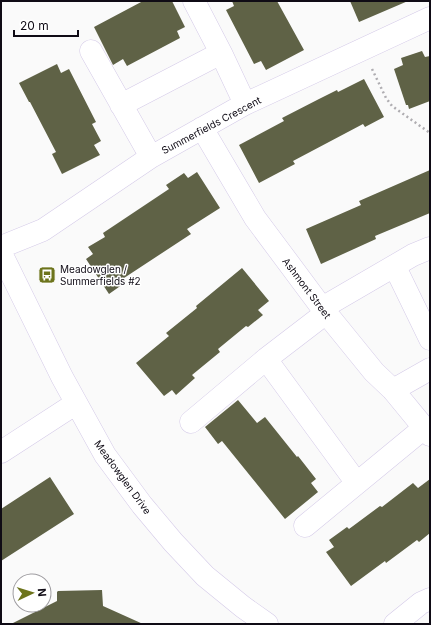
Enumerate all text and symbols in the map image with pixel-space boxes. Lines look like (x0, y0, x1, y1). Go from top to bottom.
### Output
scale bar (14, 12, 78, 38)
text: 20 m (20, 18, 49, 33)
street label: Summerfields Crescent (159, 93, 263, 156)
street label: Ashmont Street (280, 255, 334, 321)
place label: Meadowglen / Summerfields #2 (60, 263, 141, 287)
bus stop icon: Meadowglen / Summerfields #2 (37, 265, 57, 285)
street label: Meadowglen Drive (92, 438, 154, 516)
north arrow (12, 573, 52, 613)
text: N (35, 588, 49, 597)

